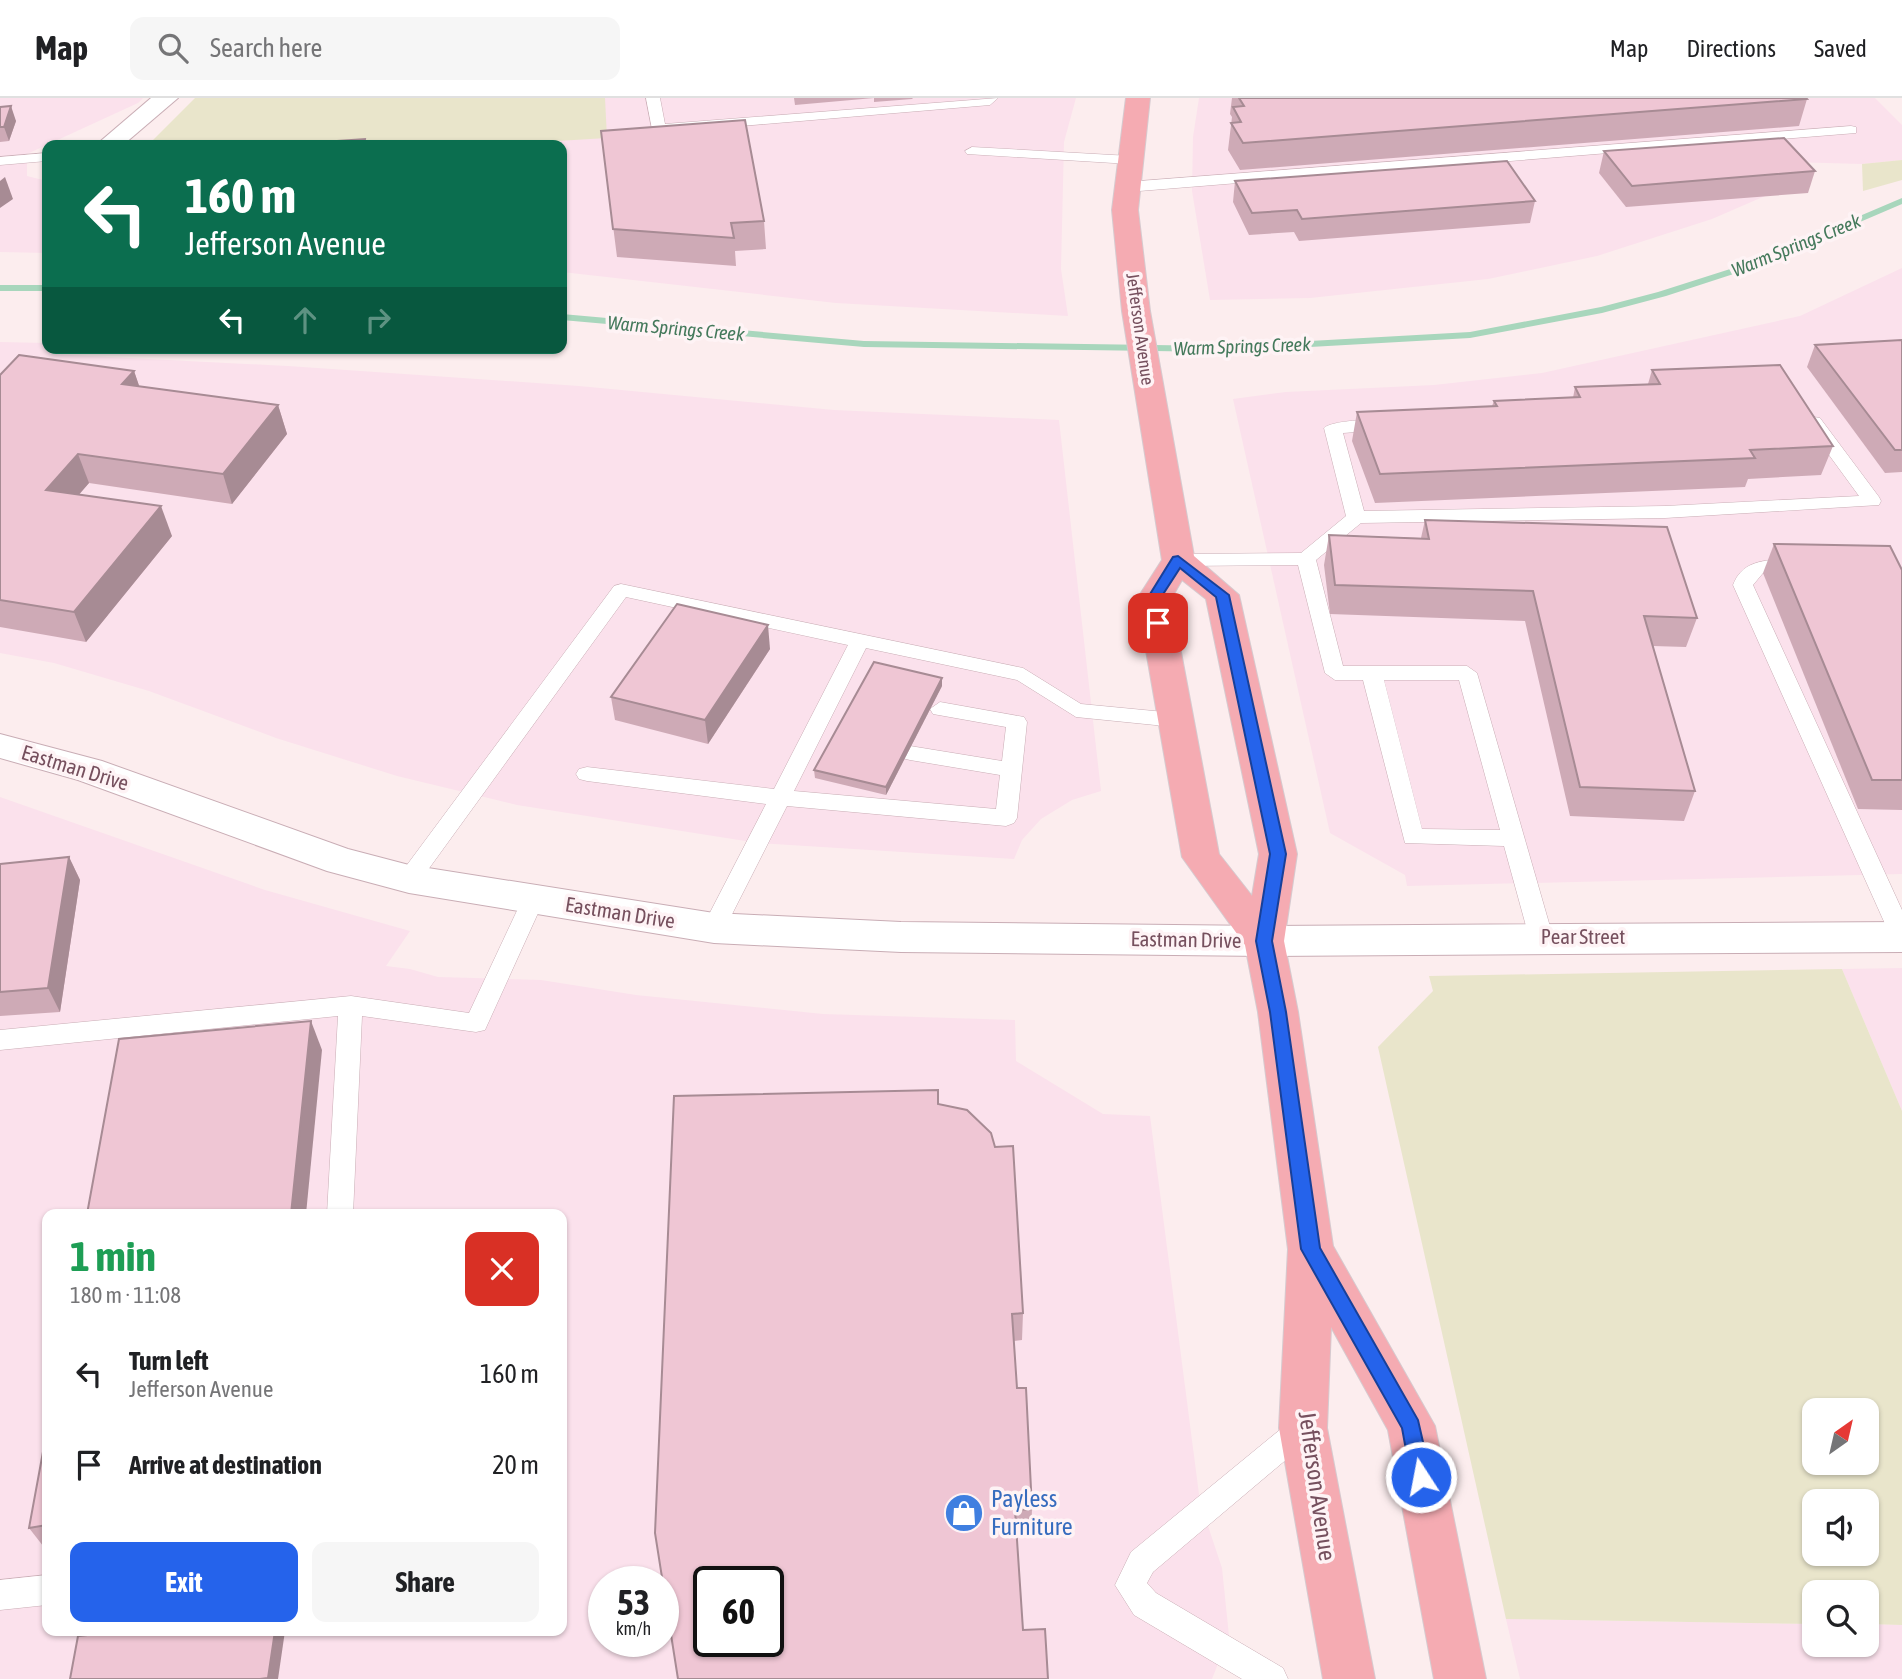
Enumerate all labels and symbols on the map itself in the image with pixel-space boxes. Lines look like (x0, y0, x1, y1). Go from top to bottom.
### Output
water label: Warm Springs Creek (1728, 209, 1864, 281)
street label: Jefferson Avenue (1122, 272, 1159, 386)
water label: Warm Springs Creek (607, 311, 746, 345)
water label: Warm Springs Creek (1173, 333, 1312, 359)
pin (1128, 593, 1188, 653)
street label: Eastman Drive (19, 739, 132, 795)
street label: Eastman Drive (564, 891, 677, 933)
street label: Pear Street (1541, 924, 1625, 948)
street label: Eastman Drive (1130, 926, 1242, 952)
north arrow (1802, 1398, 1880, 1475)
street label: Jefferson Avenue (1294, 1409, 1341, 1562)
position arrow (1384, 1440, 1458, 1514)
place label: Payless Furniture (991, 1485, 1073, 1540)
shop icon: Payless Furniture (943, 1492, 985, 1534)
speed limit sign: 60 (693, 1566, 784, 1657)

